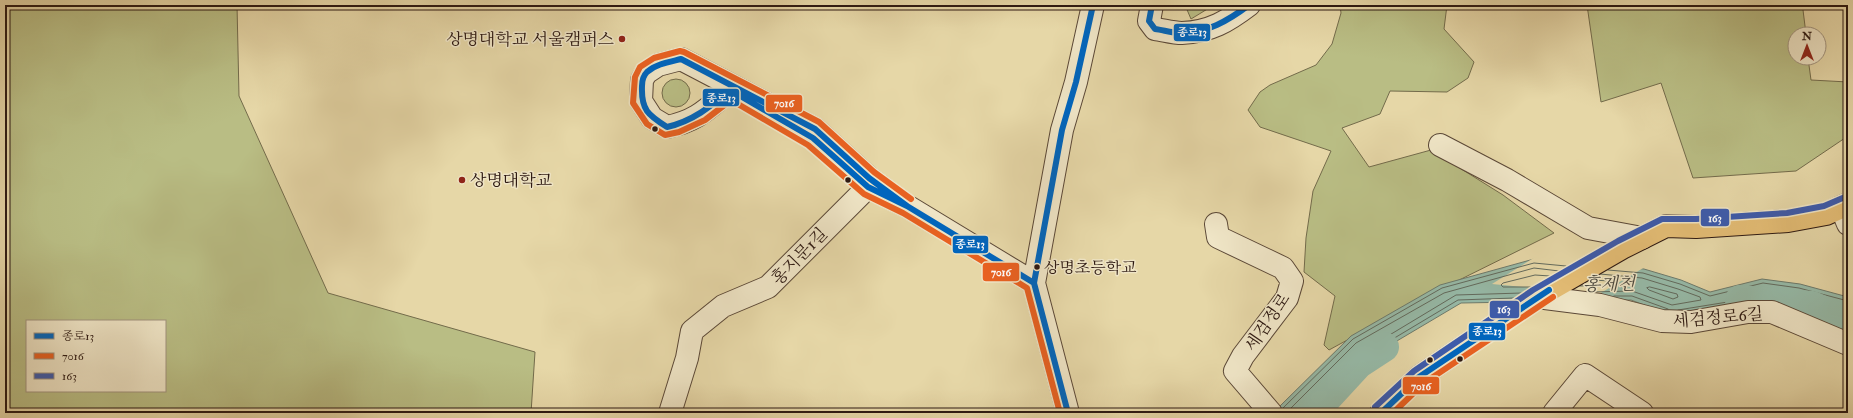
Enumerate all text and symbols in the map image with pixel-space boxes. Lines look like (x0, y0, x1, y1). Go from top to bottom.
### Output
line badge: 종로13 (1173, 23, 1211, 42)
text: 종로13 (1177, 26, 1207, 39)
north arrow (1787, 26, 1827, 66)
place label: 상명대학교 서울캠퍼스 (446, 29, 615, 50)
text: N (1801, 30, 1813, 43)
marker: 상명대학교 서울캠퍼스 (617, 34, 627, 44)
line badge: 종로13 (702, 88, 740, 107)
text: 종로13 (706, 92, 736, 105)
line badge: 7016 (765, 94, 803, 113)
text: 7016 (774, 97, 795, 110)
unlabelled marker (650, 124, 660, 134)
place label: 상명대학교 (470, 170, 553, 191)
marker: 상명대학교 (457, 175, 467, 185)
unlabelled marker (843, 175, 853, 185)
line badge: 163 (1700, 208, 1730, 227)
text: 163 (1708, 212, 1722, 225)
street label: 홍지문1길 (767, 223, 832, 289)
line badge: 종로13 (952, 235, 989, 254)
text: 종로13 (955, 238, 985, 251)
place label: 상명초등학교 (1044, 258, 1137, 278)
line badge: 7016 (982, 262, 1020, 282)
marker: 상명초등학교 (1032, 262, 1042, 272)
text: 7016 (991, 266, 1012, 279)
water label: 홍제천 (1583, 273, 1637, 296)
street label: 세검정로 (1240, 289, 1295, 355)
line badge: 163 (1489, 300, 1520, 319)
text: 163 (1497, 303, 1511, 316)
street label: 세검정로6길 (1672, 303, 1764, 332)
legend (26, 320, 166, 392)
line badge: 종로13 (1468, 322, 1506, 341)
text: 종로13 (1472, 325, 1502, 338)
text: 종로13 (62, 329, 94, 344)
text: 7016 (62, 349, 85, 364)
unlabelled marker (1455, 354, 1465, 364)
unlabelled marker (1425, 355, 1435, 365)
text: 163 (62, 369, 77, 384)
line badge: 7016 (1402, 376, 1440, 395)
text: 7016 (1411, 380, 1432, 393)

